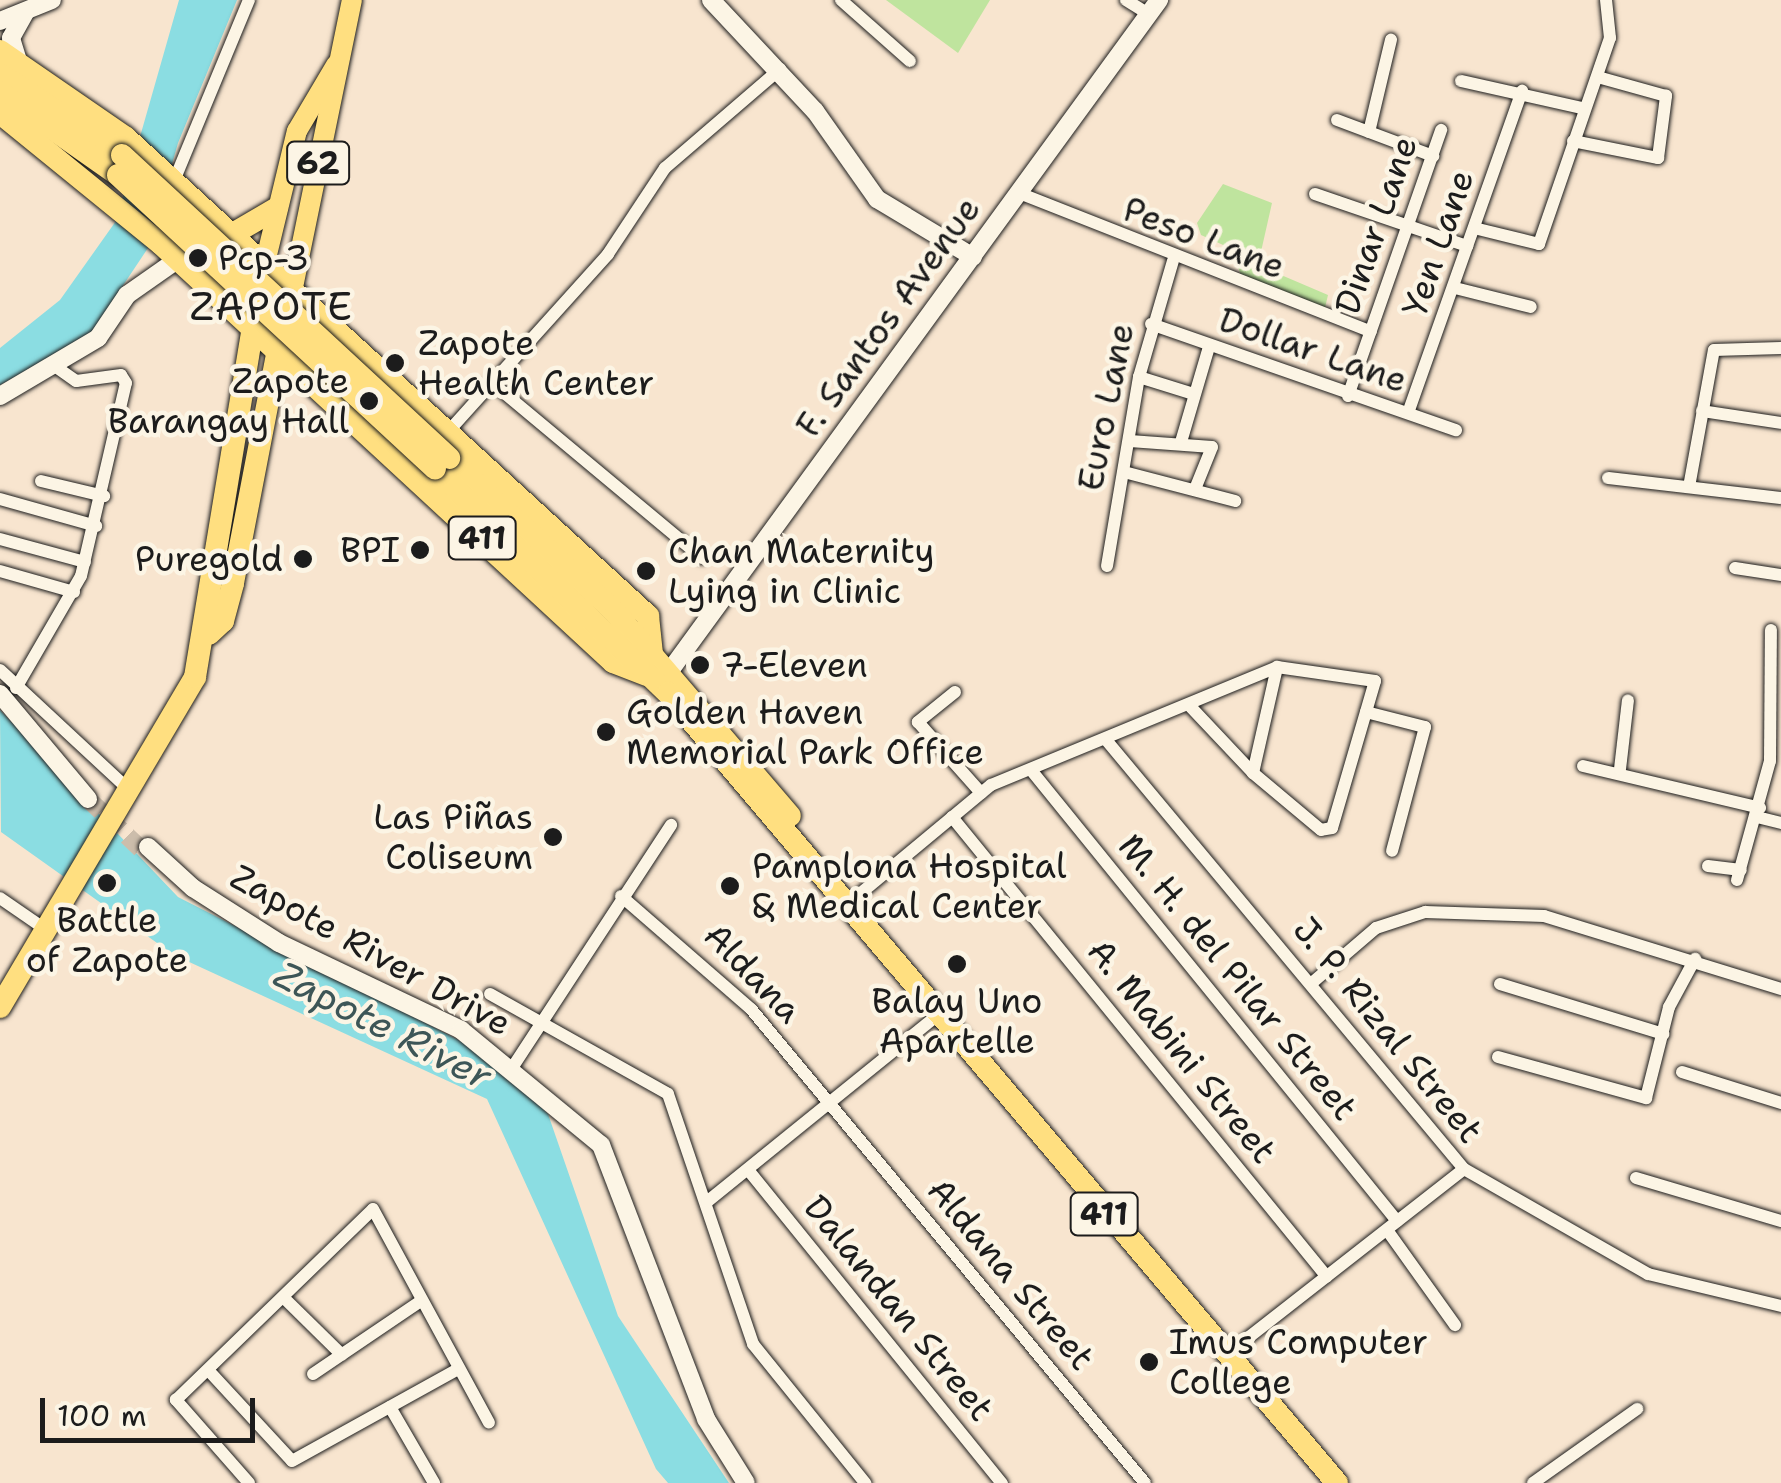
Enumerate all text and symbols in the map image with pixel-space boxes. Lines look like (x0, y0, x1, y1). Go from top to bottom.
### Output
street label: Dinar Lane (1326, 131, 1426, 319)
road number: 62 (286, 136, 350, 190)
street label: Yen Lane (1393, 164, 1483, 322)
street label: Peso Lane (1117, 188, 1291, 288)
street label: F. Santos Avenue (787, 189, 989, 445)
place label: Pcp-3 (218, 237, 309, 279)
marker: Pcp-3 (187, 247, 209, 269)
district label: ZAPOTE (189, 282, 355, 330)
street label: Dollar Lane (1213, 298, 1413, 402)
street label: Euro Lane (1069, 320, 1143, 494)
place label: Zapote Health Center (418, 322, 654, 404)
marker: Zapote Health Center (382, 350, 408, 376)
place label: Zapote Barangay Hall (108, 360, 349, 442)
marker: Zapote Barangay Hall (358, 390, 380, 412)
road number: 411 (447, 511, 517, 565)
place label: BPI (340, 529, 400, 571)
place label: Chan Maternity Lying in Clinic (668, 530, 935, 612)
place label: Puregold (135, 538, 283, 580)
marker: BPI (409, 539, 431, 561)
marker: Puregold (292, 548, 314, 570)
marker: Chan Maternity Lying in Clinic (633, 558, 659, 584)
place label: 7-Eleven (720, 644, 868, 686)
marker: 7-Eleven (689, 654, 711, 676)
place label: Golden Haven Memorial Park Office (626, 691, 984, 773)
marker: Golden Haven Memorial Park Office (595, 721, 617, 743)
place label: Las Piñas Coliseum (373, 796, 533, 878)
marker: Las Piñas Coliseum (542, 826, 564, 848)
street label: M. H. del Pilar Street (1110, 826, 1366, 1128)
place label: Pamplona Hospital & Medical Center (752, 845, 1067, 927)
street label: Zapote River Drive (223, 855, 519, 1045)
marker: Battle of Zapote (96, 872, 118, 894)
marker: Pamplona Hospital & Medical Center (717, 873, 743, 899)
place label: Battle of Zapote (26, 899, 188, 981)
street label: J. P. Rizal Street (1284, 909, 1492, 1151)
street label: Aldana (695, 914, 811, 1032)
street label: A. Mabini Street (1079, 931, 1285, 1171)
water label: Zapote River (267, 951, 499, 1099)
marker: Balay Uno Apartelle (946, 953, 968, 975)
place label: Balay Uno Apartelle (871, 980, 1043, 1062)
street label: Aldana Street (919, 1170, 1103, 1378)
street label: Dalandan Street (795, 1187, 1003, 1429)
road number: 411 (1069, 1187, 1139, 1241)
place label: Imus Computer College (1169, 1321, 1428, 1403)
marker: Imus Computer College (1138, 1351, 1160, 1373)
scale bar (45, 1378, 260, 1440)
text: 100 m (57, 1395, 147, 1436)

